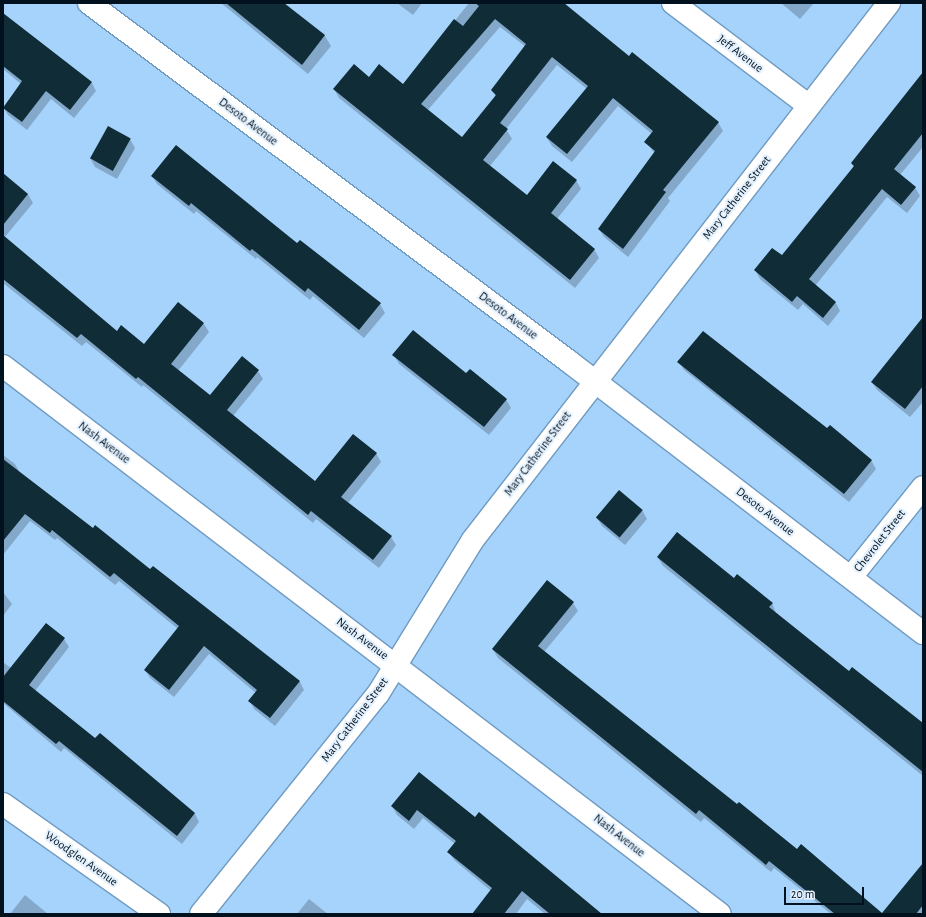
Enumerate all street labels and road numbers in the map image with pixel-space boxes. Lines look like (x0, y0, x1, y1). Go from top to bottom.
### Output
street label: Jeff Avenue (714, 32, 766, 76)
street label: Desoto Avenue (216, 95, 280, 149)
street label: Mary Catherine Street (700, 153, 774, 243)
street label: Desoto Avenue (476, 289, 540, 343)
street label: Mary Catherine Street (502, 409, 574, 499)
street label: Nash Avenue (75, 419, 133, 467)
street label: Desoto Avenue (733, 485, 797, 539)
street label: Chevrolet Street (851, 507, 909, 575)
street label: Nash Avenue (333, 615, 391, 663)
street label: Mary Catherine Street (319, 675, 391, 765)
street label: Nash Avenue (590, 812, 648, 860)
street label: Woodglen Avenue (42, 829, 120, 889)

